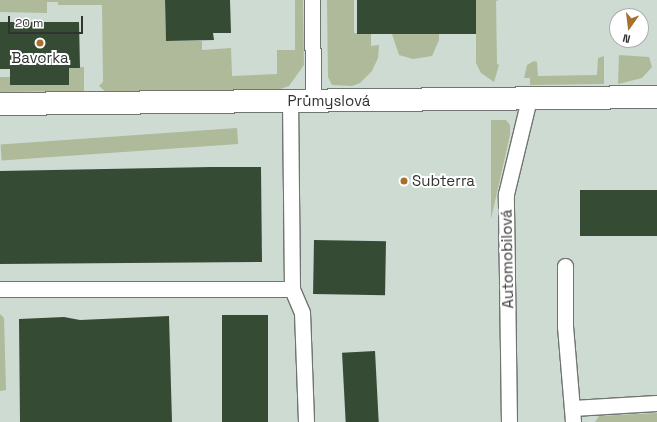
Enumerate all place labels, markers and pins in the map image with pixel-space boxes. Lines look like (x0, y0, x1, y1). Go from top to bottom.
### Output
marker: Bavorka (35, 38, 45, 48)
place label: Bavorka (11, 49, 69, 67)
place label: Subterra (412, 172, 475, 190)
marker: Subterra (399, 176, 409, 186)

